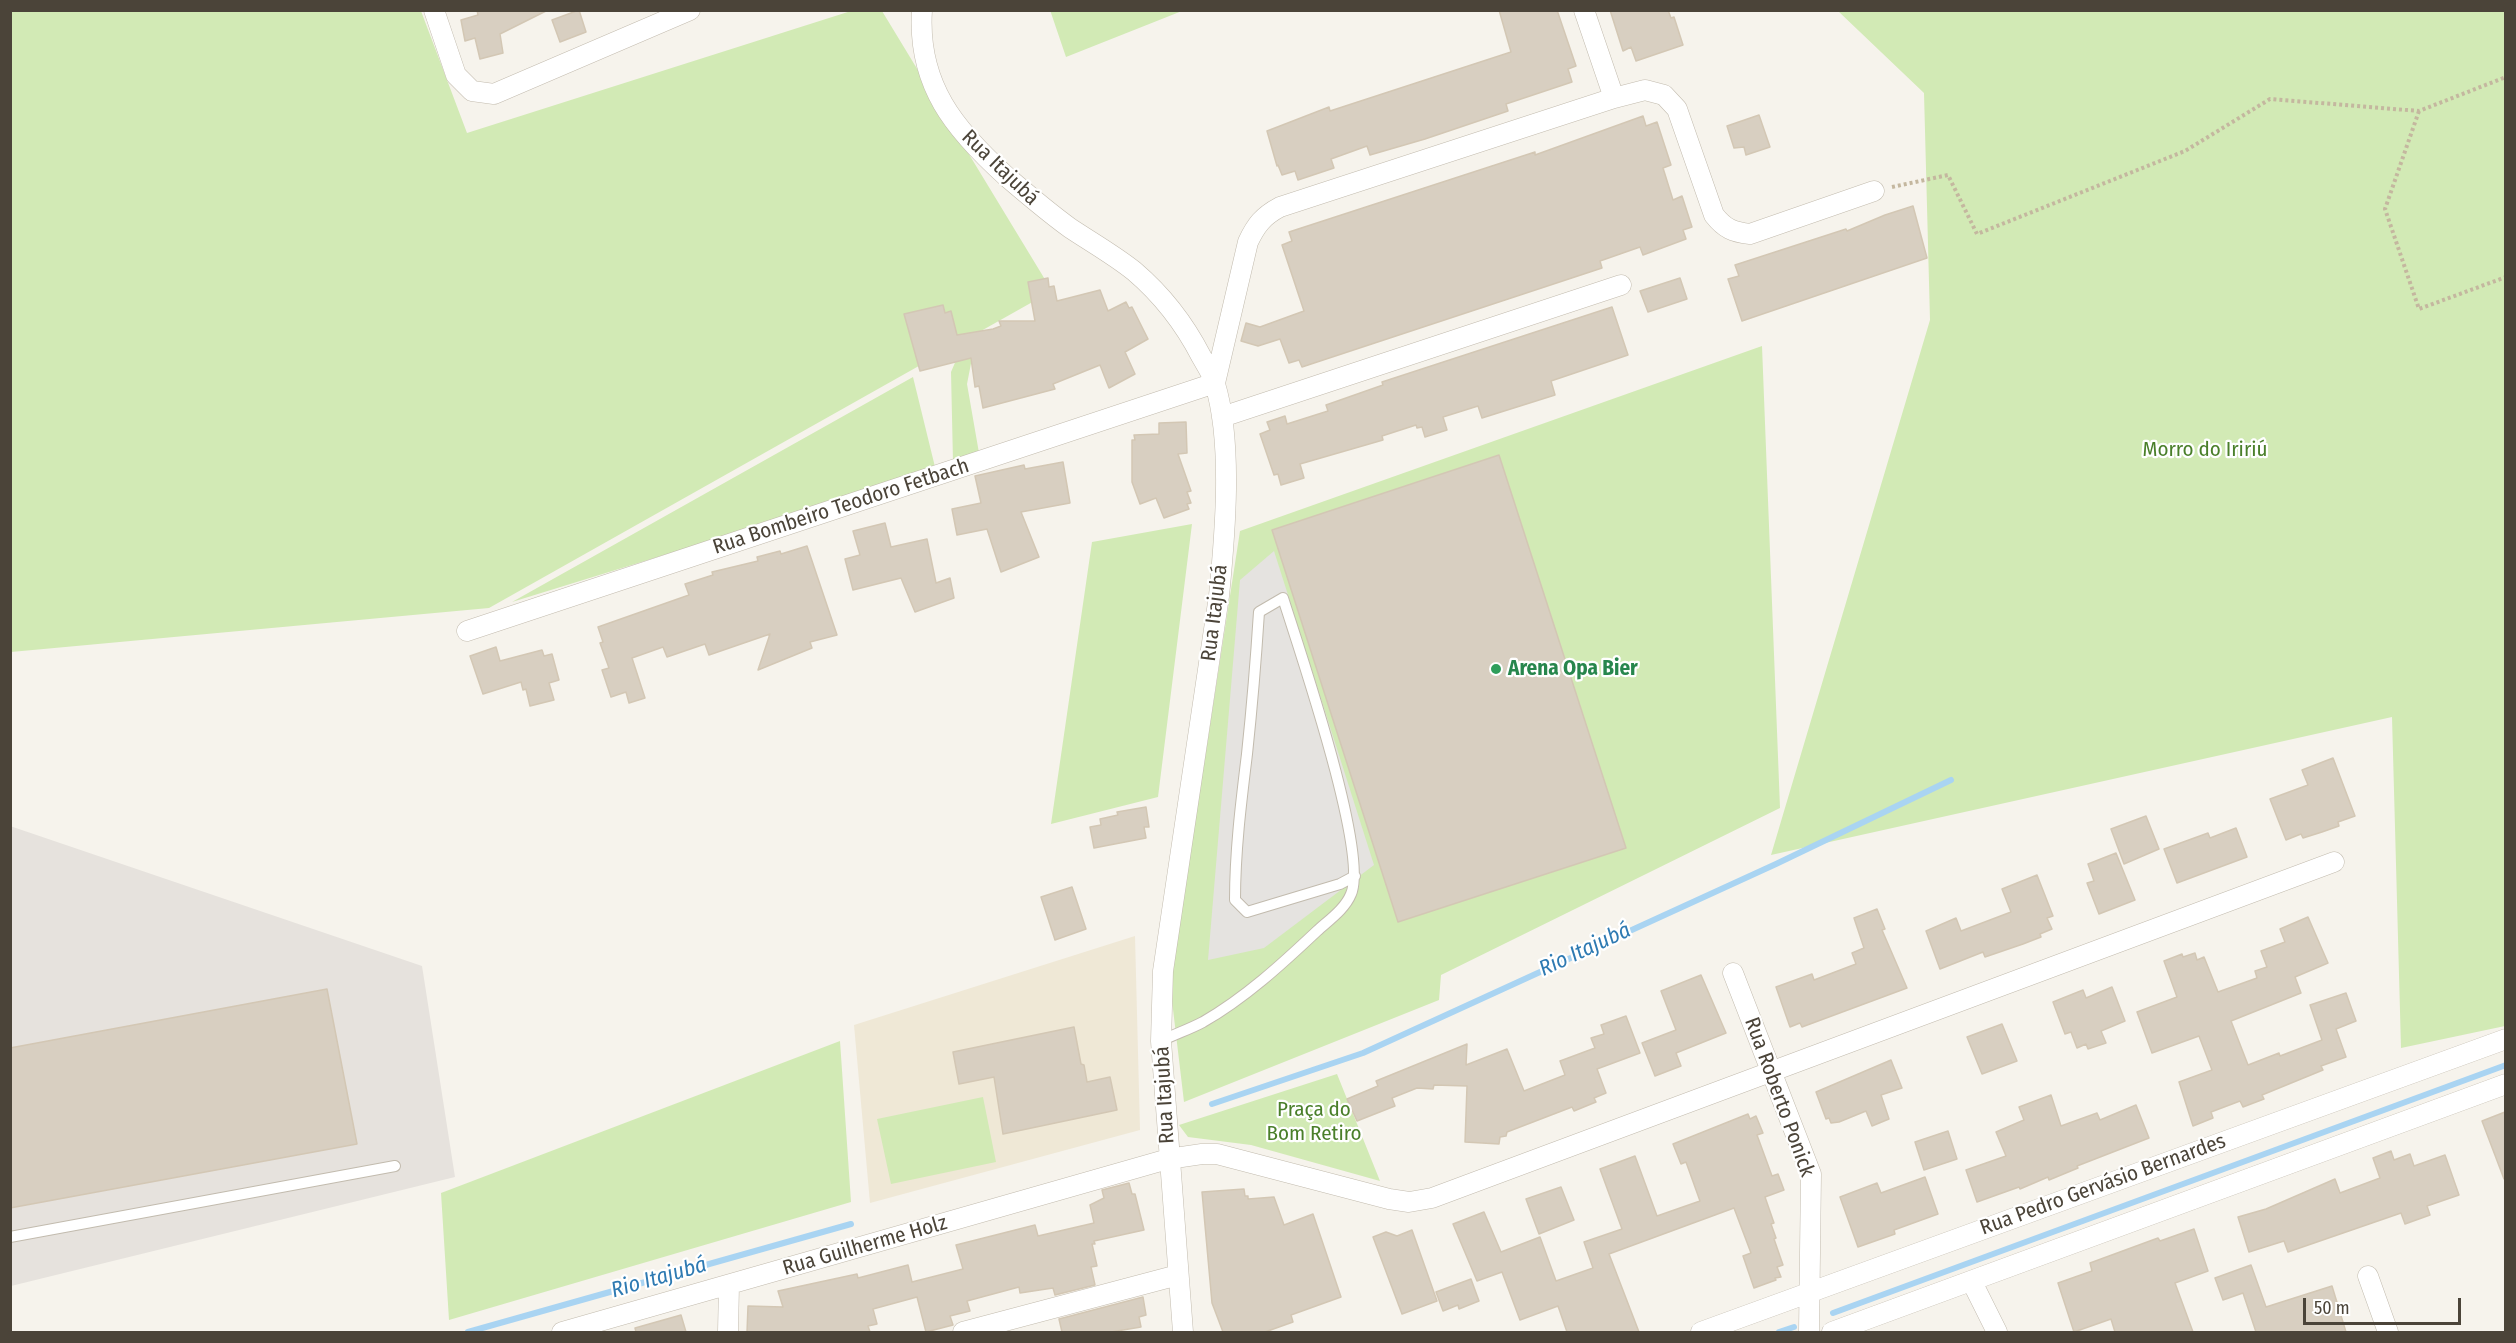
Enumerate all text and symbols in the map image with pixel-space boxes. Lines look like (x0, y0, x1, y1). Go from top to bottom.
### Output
street label: Rua Itajubá (956, 125, 1044, 211)
park label: Morro do Iririú (2143, 437, 2267, 463)
street label: Rua Bombeiro Teodoro Fetbach (710, 454, 972, 560)
street label: Rua Itajubá (1197, 563, 1233, 663)
place label: Arena Opa Bier (1508, 656, 1638, 682)
marker: Arena Opa Bier (1489, 662, 1503, 676)
water label: Rio Itajubá (1535, 917, 1635, 983)
street label: Rua Roberto Ponick (1738, 1014, 1820, 1180)
street label: Rua Itajubá (1150, 1046, 1180, 1144)
park label: Praça do Bom Retiro (1266, 1097, 1362, 1147)
street label: Rua Pedro Gervásio Bernardes (1977, 1129, 2229, 1241)
street label: Rua Guilherme Holz (780, 1211, 950, 1281)
water label: Rio Itajubá (608, 1252, 710, 1304)
scale bar (2306, 1286, 2464, 1324)
text: 50 m (2314, 1297, 2350, 1319)

